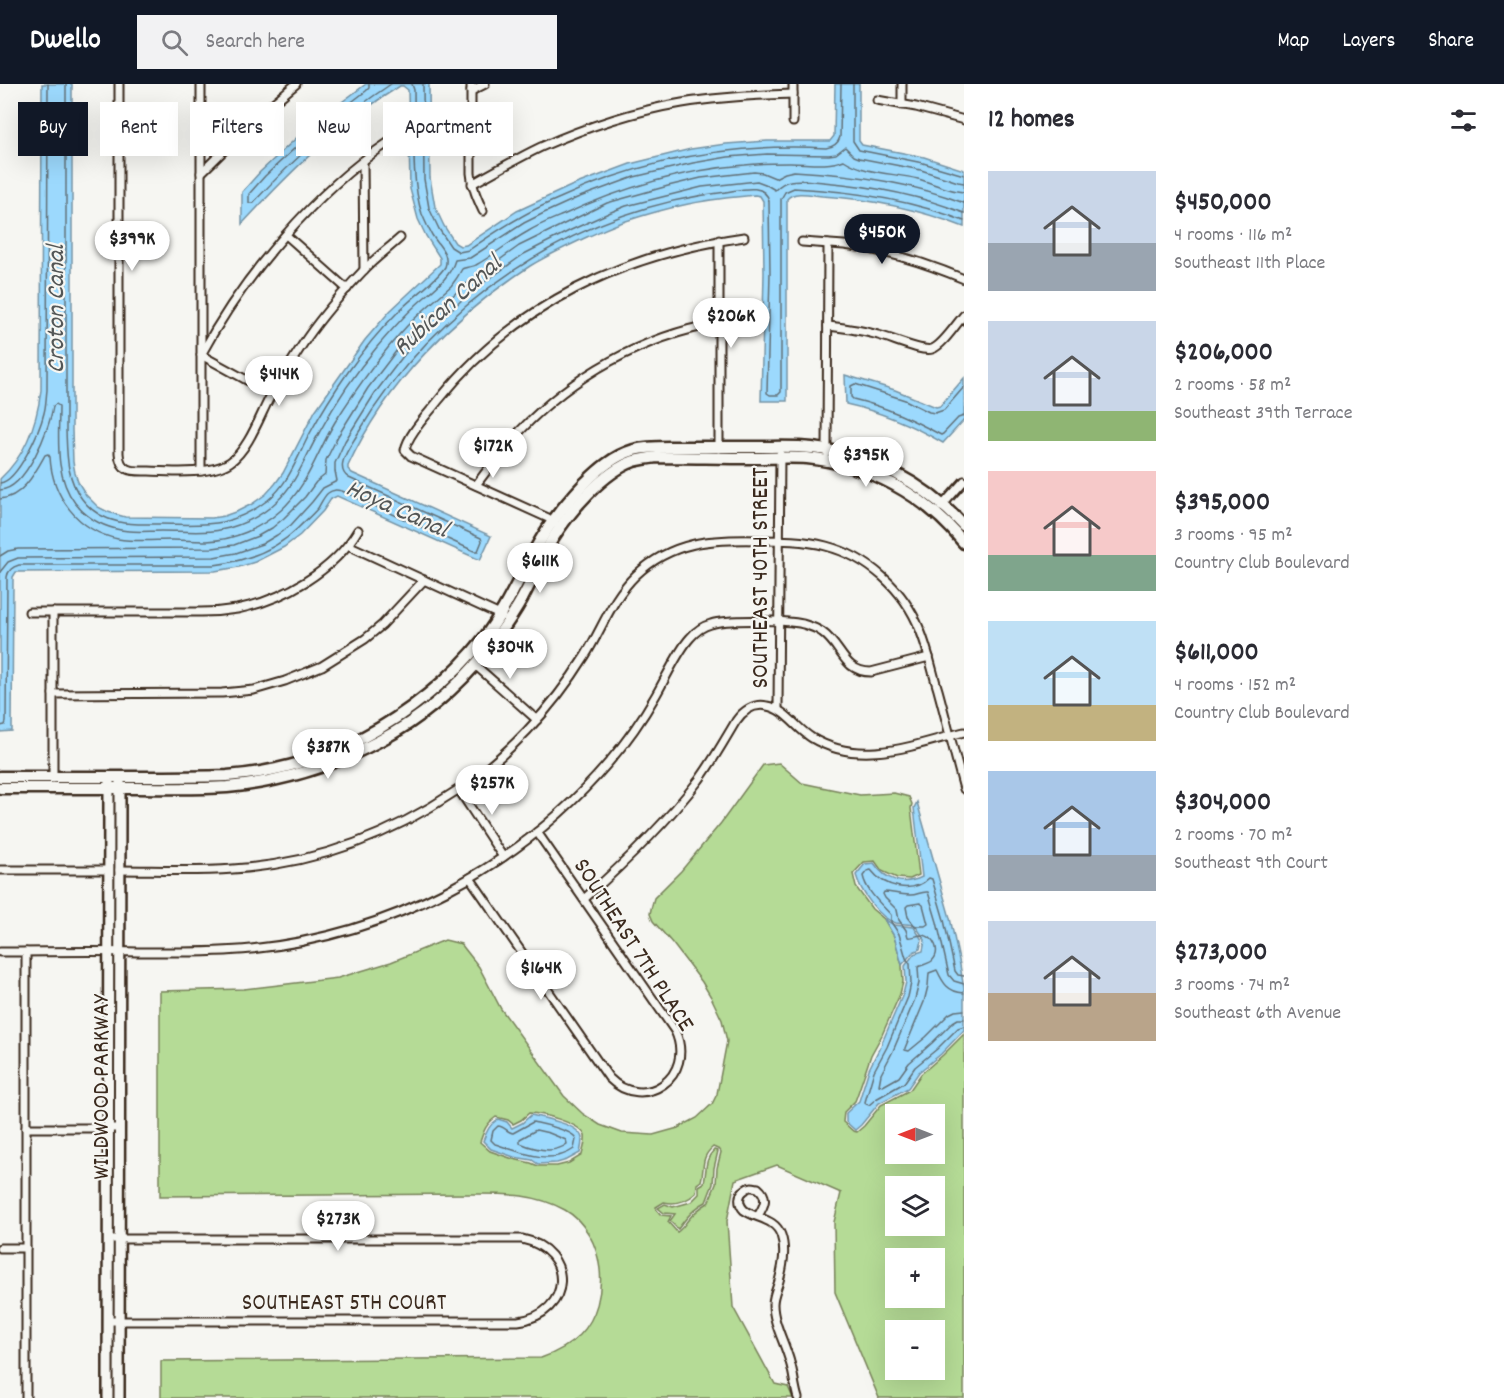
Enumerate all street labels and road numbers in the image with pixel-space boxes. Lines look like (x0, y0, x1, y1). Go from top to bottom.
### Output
street label: SOUTHEAST 40TH STREET (745, 467, 779, 689)
street label: SOUTHEAST 7TH PLACE (564, 852, 701, 1039)
street label: WILDWOOD PARKWAY (86, 993, 120, 1180)
street label: SOUTHEAST 5TH COURT (242, 1287, 447, 1321)

